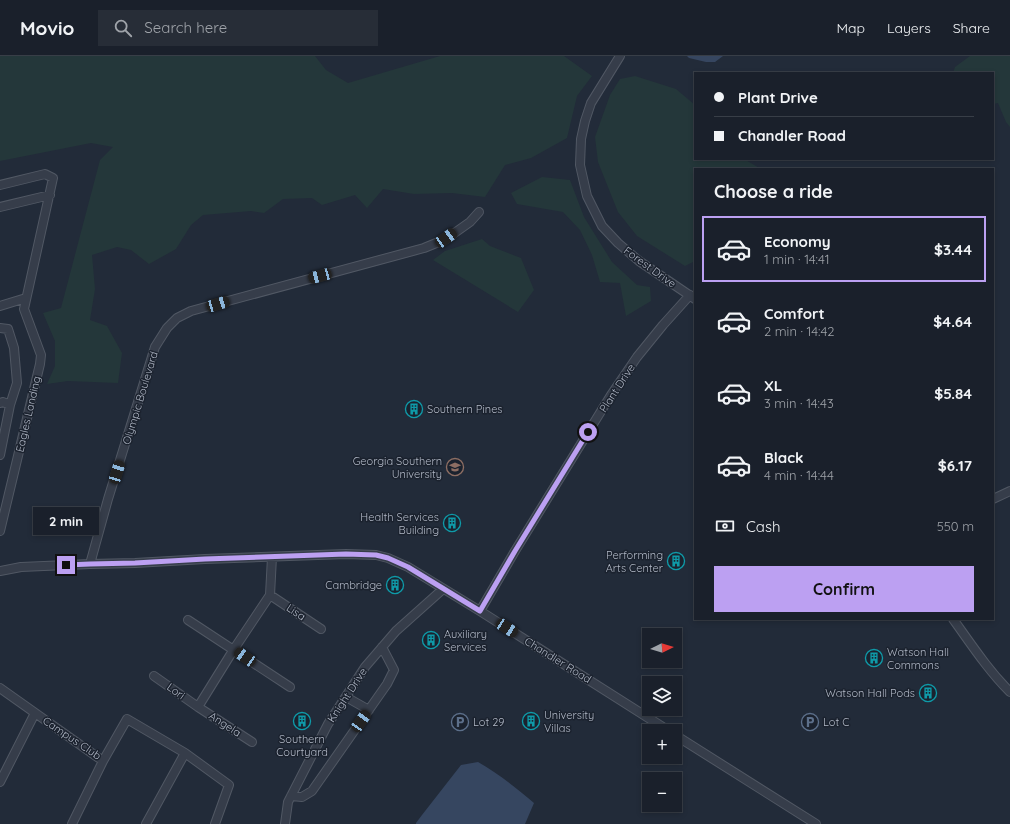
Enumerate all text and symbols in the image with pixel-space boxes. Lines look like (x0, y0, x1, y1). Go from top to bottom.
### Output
search box (98, 10, 378, 46)
text: Movio (20, 16, 74, 40)
icon: search (112, 17, 134, 39)
text: Search here (144, 18, 227, 37)
text: Map (836, 19, 865, 37)
text: Layers (887, 19, 931, 37)
text: Share (953, 19, 990, 37)
text: Plant Drive (738, 88, 818, 107)
text: Chandler Road (738, 126, 846, 145)
text: Choose a ride (714, 180, 833, 203)
car (433, 226, 459, 250)
icon: car (716, 231, 752, 267)
text: Economy (764, 232, 831, 251)
text: $3.44 (934, 240, 972, 259)
street label: Forest Drive (621, 243, 679, 291)
text: 1 min · 14:41 (764, 251, 830, 267)
car (307, 267, 333, 285)
car (205, 295, 231, 313)
icon: car (716, 303, 752, 339)
text: Comfort (764, 304, 825, 323)
text: $4.64 (933, 312, 972, 331)
text: 2 min · 14:42 (764, 323, 835, 339)
street label: Olympic Boulevard (119, 350, 161, 446)
street label: Plant Drive (596, 361, 638, 415)
street label: Eagles Landing (12, 375, 44, 453)
icon: car (716, 375, 752, 411)
text: XL (764, 376, 782, 395)
text: $5.84 (934, 384, 972, 403)
text: 3 min · 14:43 (764, 395, 834, 411)
building icon: Southern Pines (404, 399, 424, 419)
place label: Southern Pines (427, 402, 503, 416)
route start (579, 423, 597, 441)
icon: car (716, 447, 752, 483)
text: Black (764, 448, 804, 467)
place label: Georgia Southern University (353, 454, 442, 481)
text: $6.17 (938, 456, 972, 475)
school or university icon: Georgia Southern University (445, 457, 465, 477)
car (108, 459, 126, 485)
text: 4 min · 14:44 (764, 467, 834, 483)
callout: 2 min (33, 507, 99, 535)
place label: Health Services Building (360, 510, 439, 537)
text: 2 min (49, 513, 83, 529)
building icon: Health Services Building (442, 513, 462, 533)
icon: cash (714, 515, 736, 537)
text: Cash (746, 517, 780, 536)
text: 550 m (937, 518, 974, 534)
place label: Performing Arts Center (606, 548, 664, 575)
building icon: Performing Arts Center (666, 551, 686, 571)
route end (57, 556, 75, 574)
button: Confirm (714, 566, 974, 612)
building icon: Cambridge (385, 575, 405, 595)
place label: Cambridge (325, 578, 382, 592)
street label: Lisa (284, 601, 308, 623)
car (494, 616, 520, 640)
place label: Auxiliary Services (444, 627, 487, 654)
north arrow (642, 628, 682, 668)
map controls (642, 628, 682, 812)
building icon: Auxiliary Services (421, 630, 441, 650)
street label: Chandler Road (522, 634, 594, 686)
car (232, 645, 258, 669)
place label: Watson Hall Commons (887, 645, 949, 672)
building icon: Watson Hall Commons (864, 648, 884, 668)
street label: Knight Drive (324, 665, 370, 725)
button: layers (642, 676, 682, 716)
street label: Lori (164, 680, 188, 702)
building icon: Watson Hall Pods (918, 683, 938, 703)
place label: Watson Hall Pods (825, 686, 915, 700)
street label: Angela (206, 708, 244, 740)
car (349, 708, 373, 734)
place label: University Villas (544, 708, 594, 735)
building icon: Southern Courtyard (292, 711, 312, 731)
building icon: University Villas (521, 711, 541, 731)
parking icon: Lot 29 (450, 712, 470, 732)
parking icon: Lot C (800, 712, 820, 732)
street label: Campus Club (40, 713, 104, 763)
place label: Lot 29 (473, 715, 504, 729)
place label: Lot C (823, 715, 849, 729)
button: + (642, 724, 682, 764)
place label: Southern Courtyard (276, 732, 328, 759)
button: − (642, 772, 682, 812)

